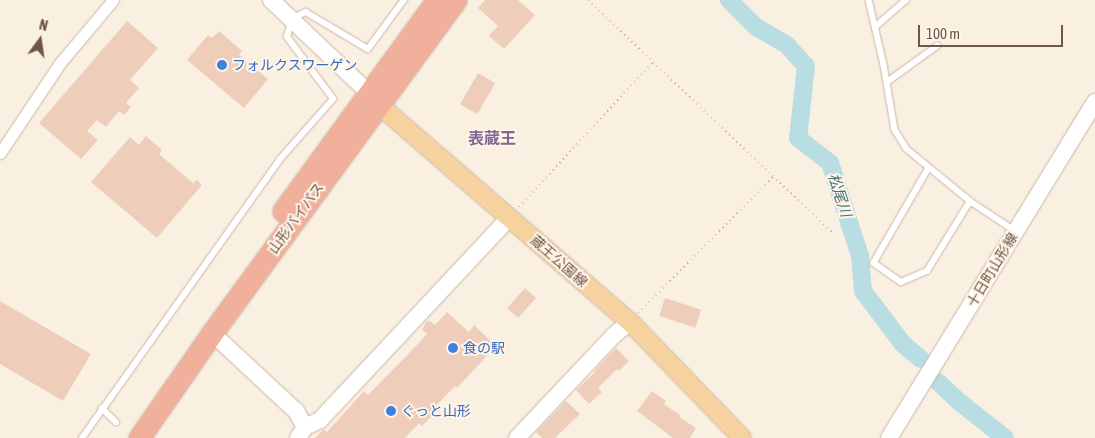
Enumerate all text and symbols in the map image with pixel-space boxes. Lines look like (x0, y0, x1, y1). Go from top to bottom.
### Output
north arrow (15, 15, 65, 65)
scale bar (920, 15, 1065, 47)
text: N (38, 17, 50, 34)
text: 100 m (926, 25, 960, 42)
place label: フォルクスワーゲン (232, 57, 358, 73)
marker: フォルクスワーゲン (216, 59, 228, 71)
district label: 表蔵王 (468, 128, 516, 148)
water label: 松尾川 (824, 171, 856, 219)
street label: 山形バイパス (265, 179, 327, 257)
street label: 十日町山形線 (963, 230, 1021, 310)
street label: 蔵王公園線 (527, 232, 591, 290)
place label: 食の駅 (463, 340, 505, 356)
marker: 食の駅 (447, 342, 459, 354)
place label: ぐっと山形 (401, 403, 471, 419)
marker: ぐっと山形 (385, 405, 397, 417)

